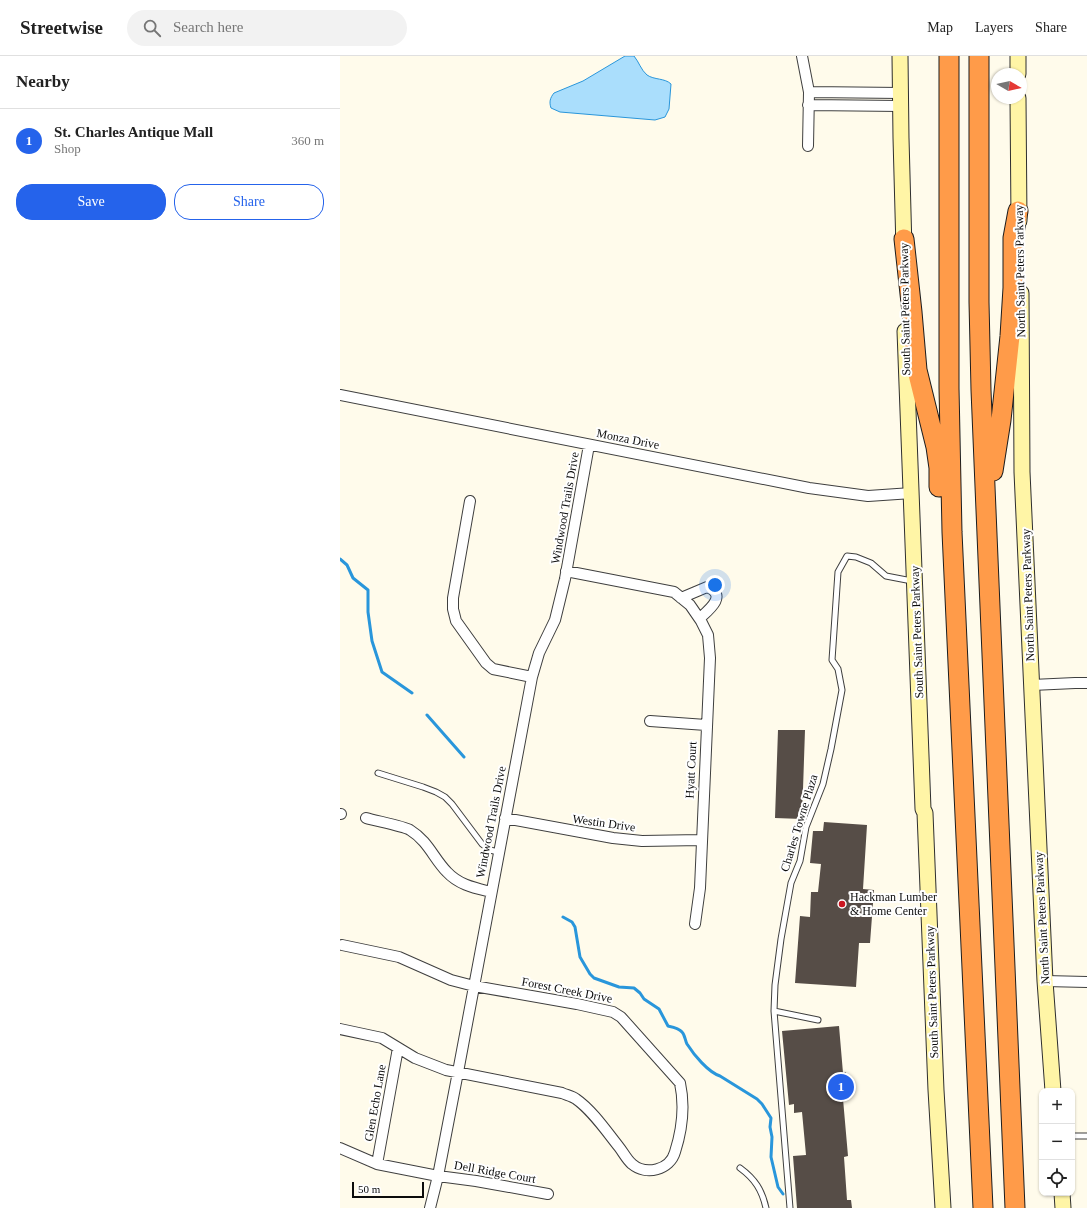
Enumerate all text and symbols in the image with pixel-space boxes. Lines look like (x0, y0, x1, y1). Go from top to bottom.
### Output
search box (127, 10, 407, 46)
text: Streetwise (20, 17, 103, 38)
icon: search (141, 17, 163, 39)
text: Search here (173, 19, 243, 35)
text: Map (927, 20, 953, 35)
text: Layers (975, 20, 1013, 35)
text: Share (1035, 20, 1067, 35)
north arrow (991, 68, 1027, 104)
text: Nearby (16, 72, 70, 91)
text: St. Charles Antique Mall (54, 124, 213, 140)
text: 1 (26, 133, 32, 148)
text: 360 m (291, 133, 324, 148)
text: Shop (54, 141, 81, 156)
button: Save (16, 184, 166, 220)
button: Share (174, 184, 324, 220)
street label: North Saint Peters Parkway (1012, 204, 1028, 338)
street label: South Saint Peters Parkway (897, 242, 913, 376)
street label: Monza Drive (595, 426, 661, 452)
street label: Windwood Trails Drive (548, 451, 582, 565)
street label: North Saint Peters Parkway (1019, 528, 1037, 662)
street label: South Saint Peters Parkway (908, 565, 926, 699)
your location (705, 575, 725, 595)
street label: Hyatt Court (683, 741, 700, 799)
street label: Windwood Trails Drive (473, 765, 509, 879)
street label: Charles Towne Plaza (778, 772, 821, 873)
street label: Westin Drive (572, 812, 636, 834)
street label: North Saint Peters Parkway (1032, 851, 1052, 985)
place label: Hackman Lumber & Home Center (850, 890, 937, 918)
marker: Hackman Lumber & Home Center (837, 899, 847, 909)
street label: South Saint Peters Parkway (923, 925, 941, 1059)
street label: Forest Creek Drive (521, 974, 613, 1006)
street label: Glen Echo Lane (361, 1063, 389, 1143)
pin: 1 (828, 1072, 854, 1102)
map controls (1039, 1088, 1075, 1196)
button: + (1039, 1088, 1075, 1124)
button: − (1039, 1124, 1075, 1160)
street label: Dell Ridge Court (453, 1158, 538, 1186)
button: locate (1039, 1160, 1075, 1196)
scale bar (352, 1180, 424, 1199)
text: 50 m (358, 1183, 380, 1195)

